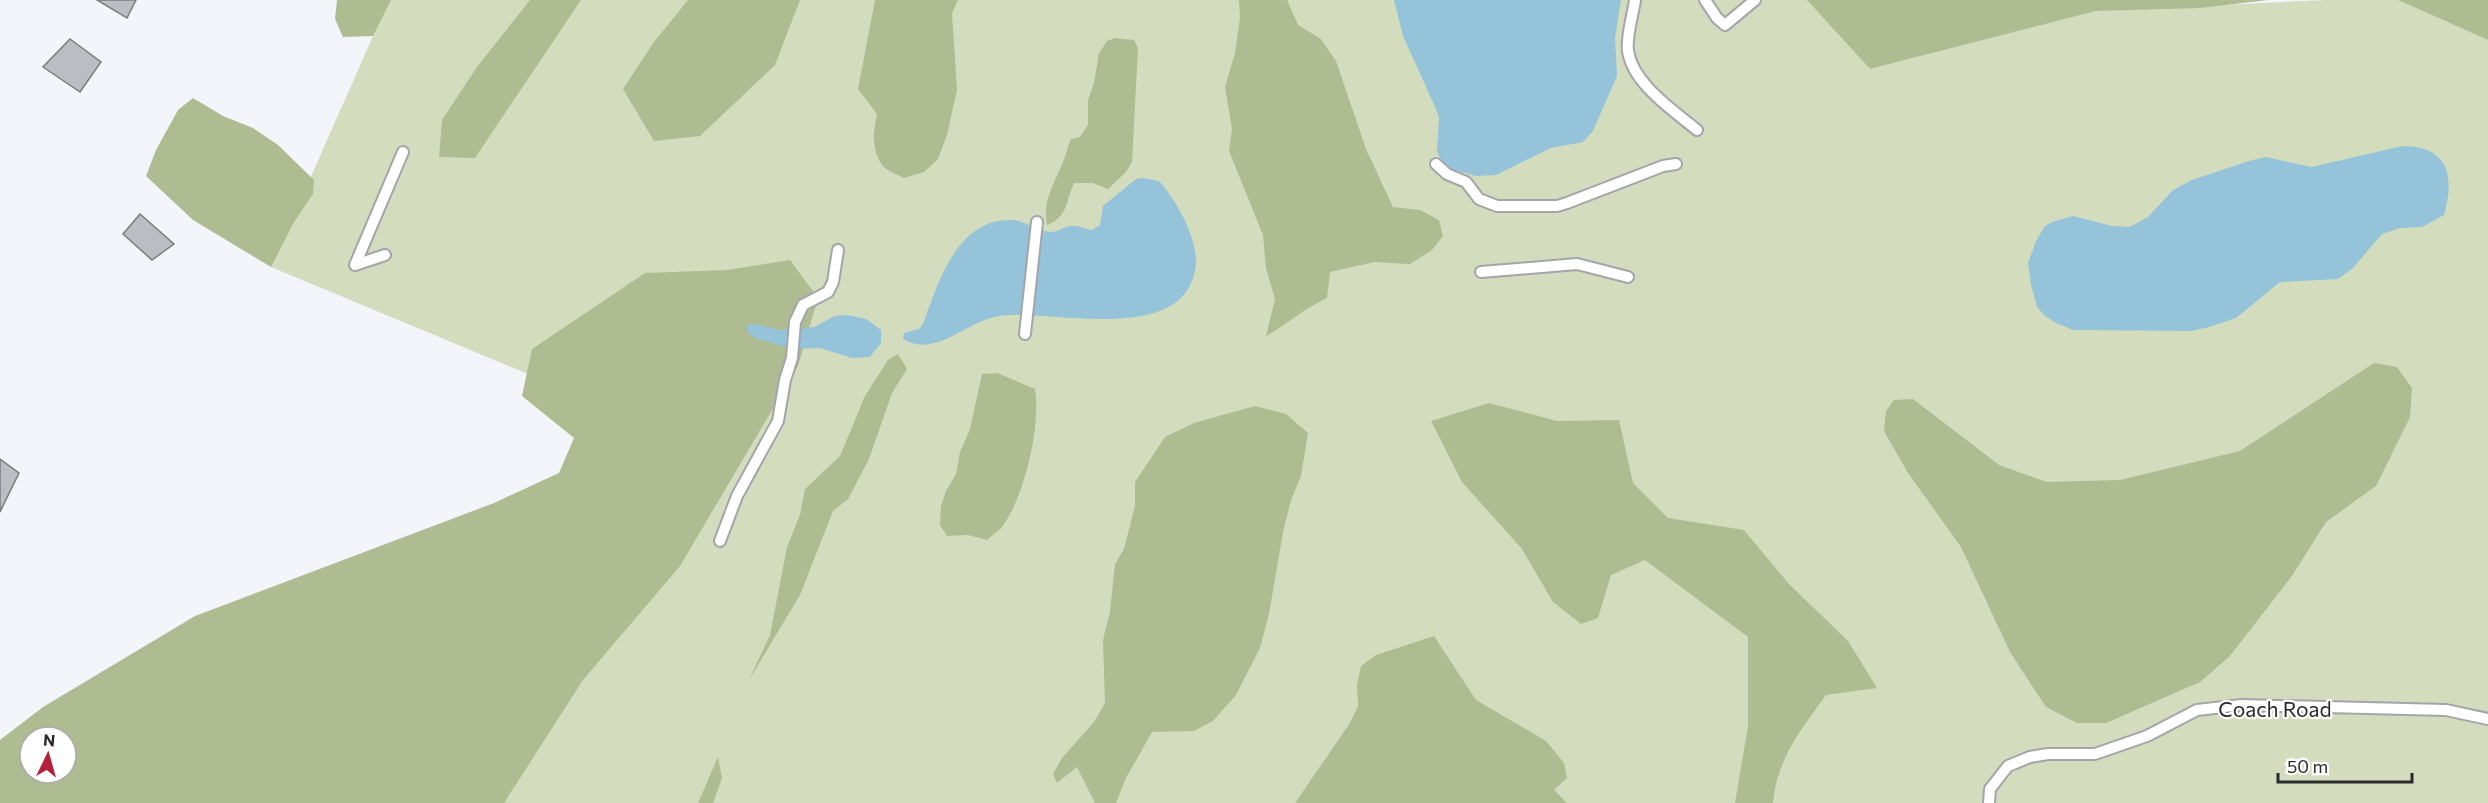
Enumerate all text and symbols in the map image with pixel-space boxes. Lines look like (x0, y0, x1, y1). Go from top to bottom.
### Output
street label: Coach Road (2218, 696, 2332, 721)
north arrow (18, 725, 78, 785)
text: N (43, 730, 56, 750)
scale bar (2278, 746, 2412, 784)
text: 50 m (2287, 755, 2328, 777)

